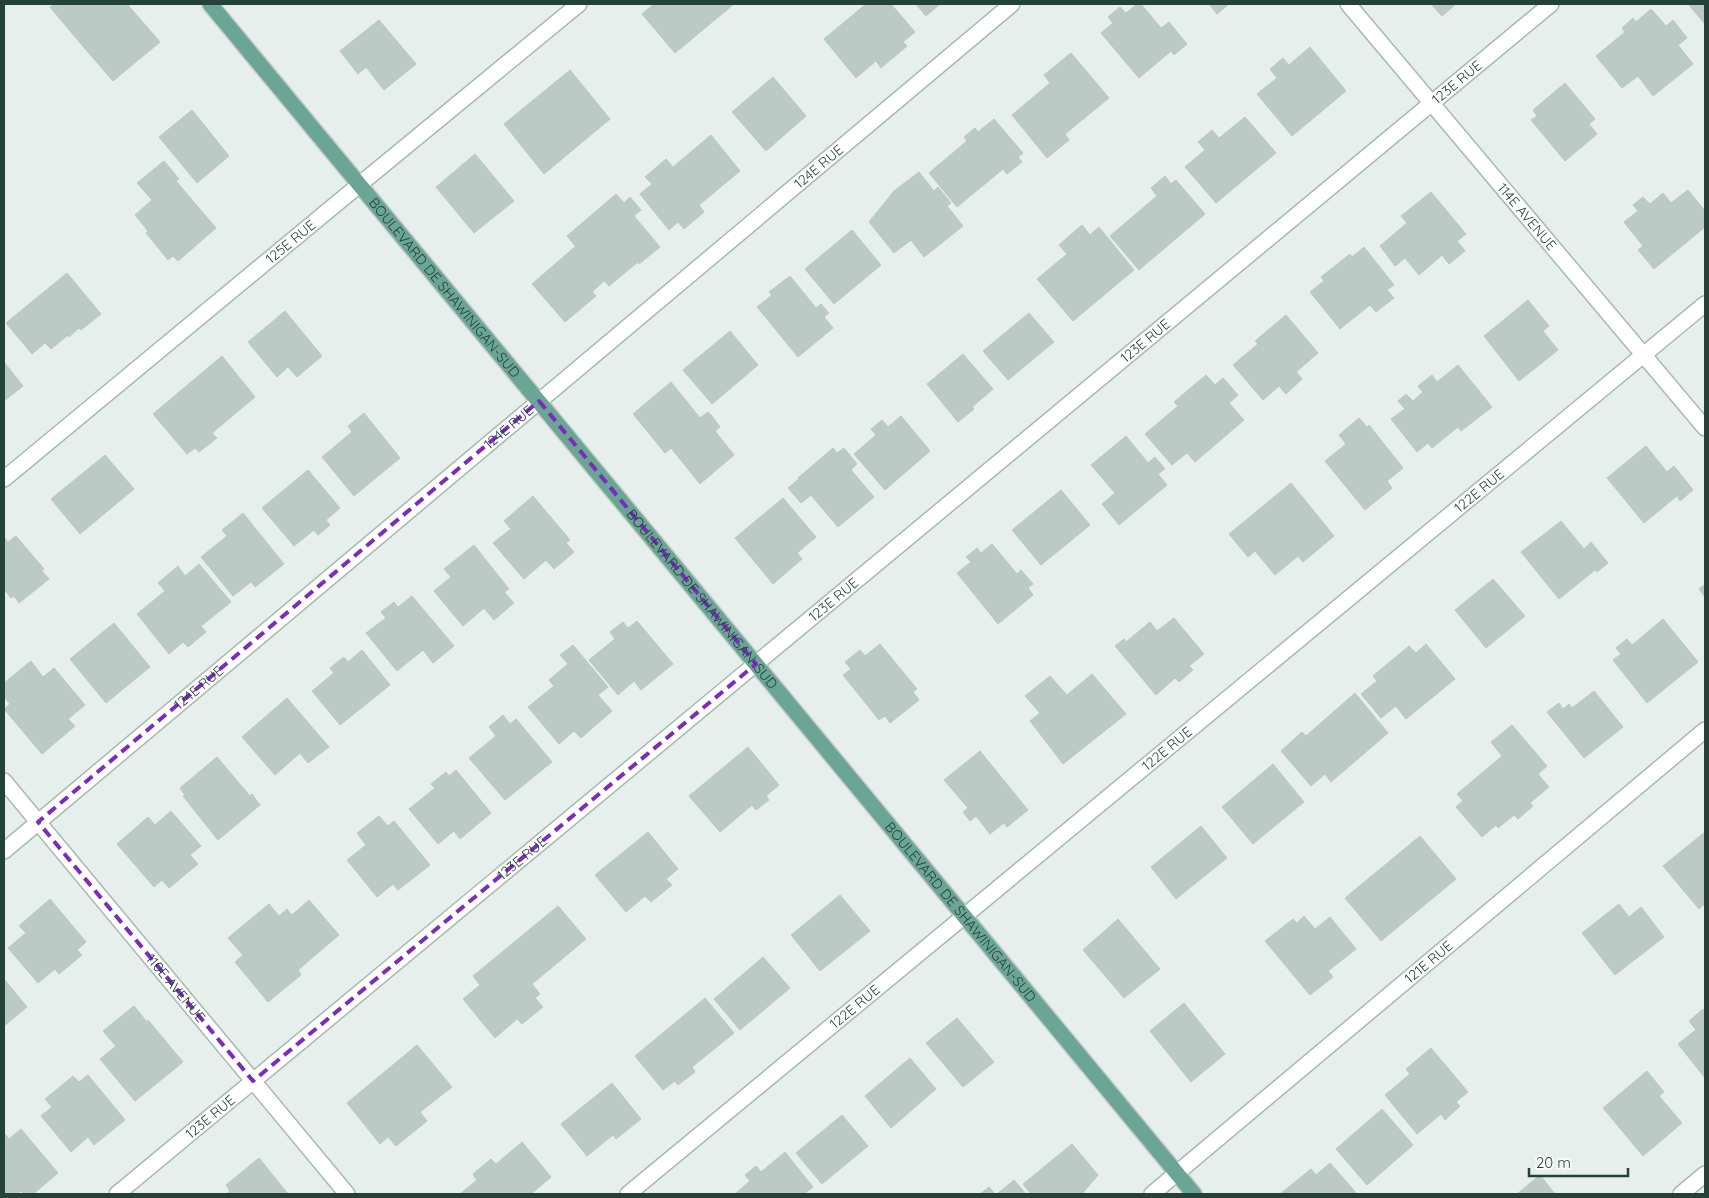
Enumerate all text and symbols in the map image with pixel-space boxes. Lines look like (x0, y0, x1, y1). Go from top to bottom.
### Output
street label: 123E RUE (1428, 56, 1485, 108)
street label: 124E RUE (790, 141, 847, 192)
street label: 114E AVENUE (1494, 179, 1561, 254)
street label: BOULEVARD DE SHAWINIGAN-SUD (365, 194, 524, 381)
street label: 125E RUE (262, 216, 319, 268)
street label: 123E RUE (1117, 315, 1174, 367)
street label: 124E RUE (480, 401, 537, 453)
street label: 122E RUE (1450, 465, 1508, 517)
street label: BOULEVARD DE SHAWINIGAN-SUD (622, 505, 782, 693)
street label: 123E RUE (805, 574, 862, 625)
street label: 124E RUE (170, 662, 227, 714)
street label: 122E RUE (1138, 723, 1196, 775)
street label: BOULEVARD DE SHAWINIGAN-SUD (881, 818, 1040, 1005)
street label: 123E RUE (493, 832, 550, 884)
street label: 121E RUE (1401, 937, 1456, 987)
street label: 110E AVENUE (142, 950, 210, 1026)
street label: 122E RUE (826, 981, 883, 1033)
street label: 123E RUE (182, 1091, 239, 1143)
scale bar (1529, 1146, 1628, 1178)
text: 20 m (1536, 1153, 1571, 1172)

